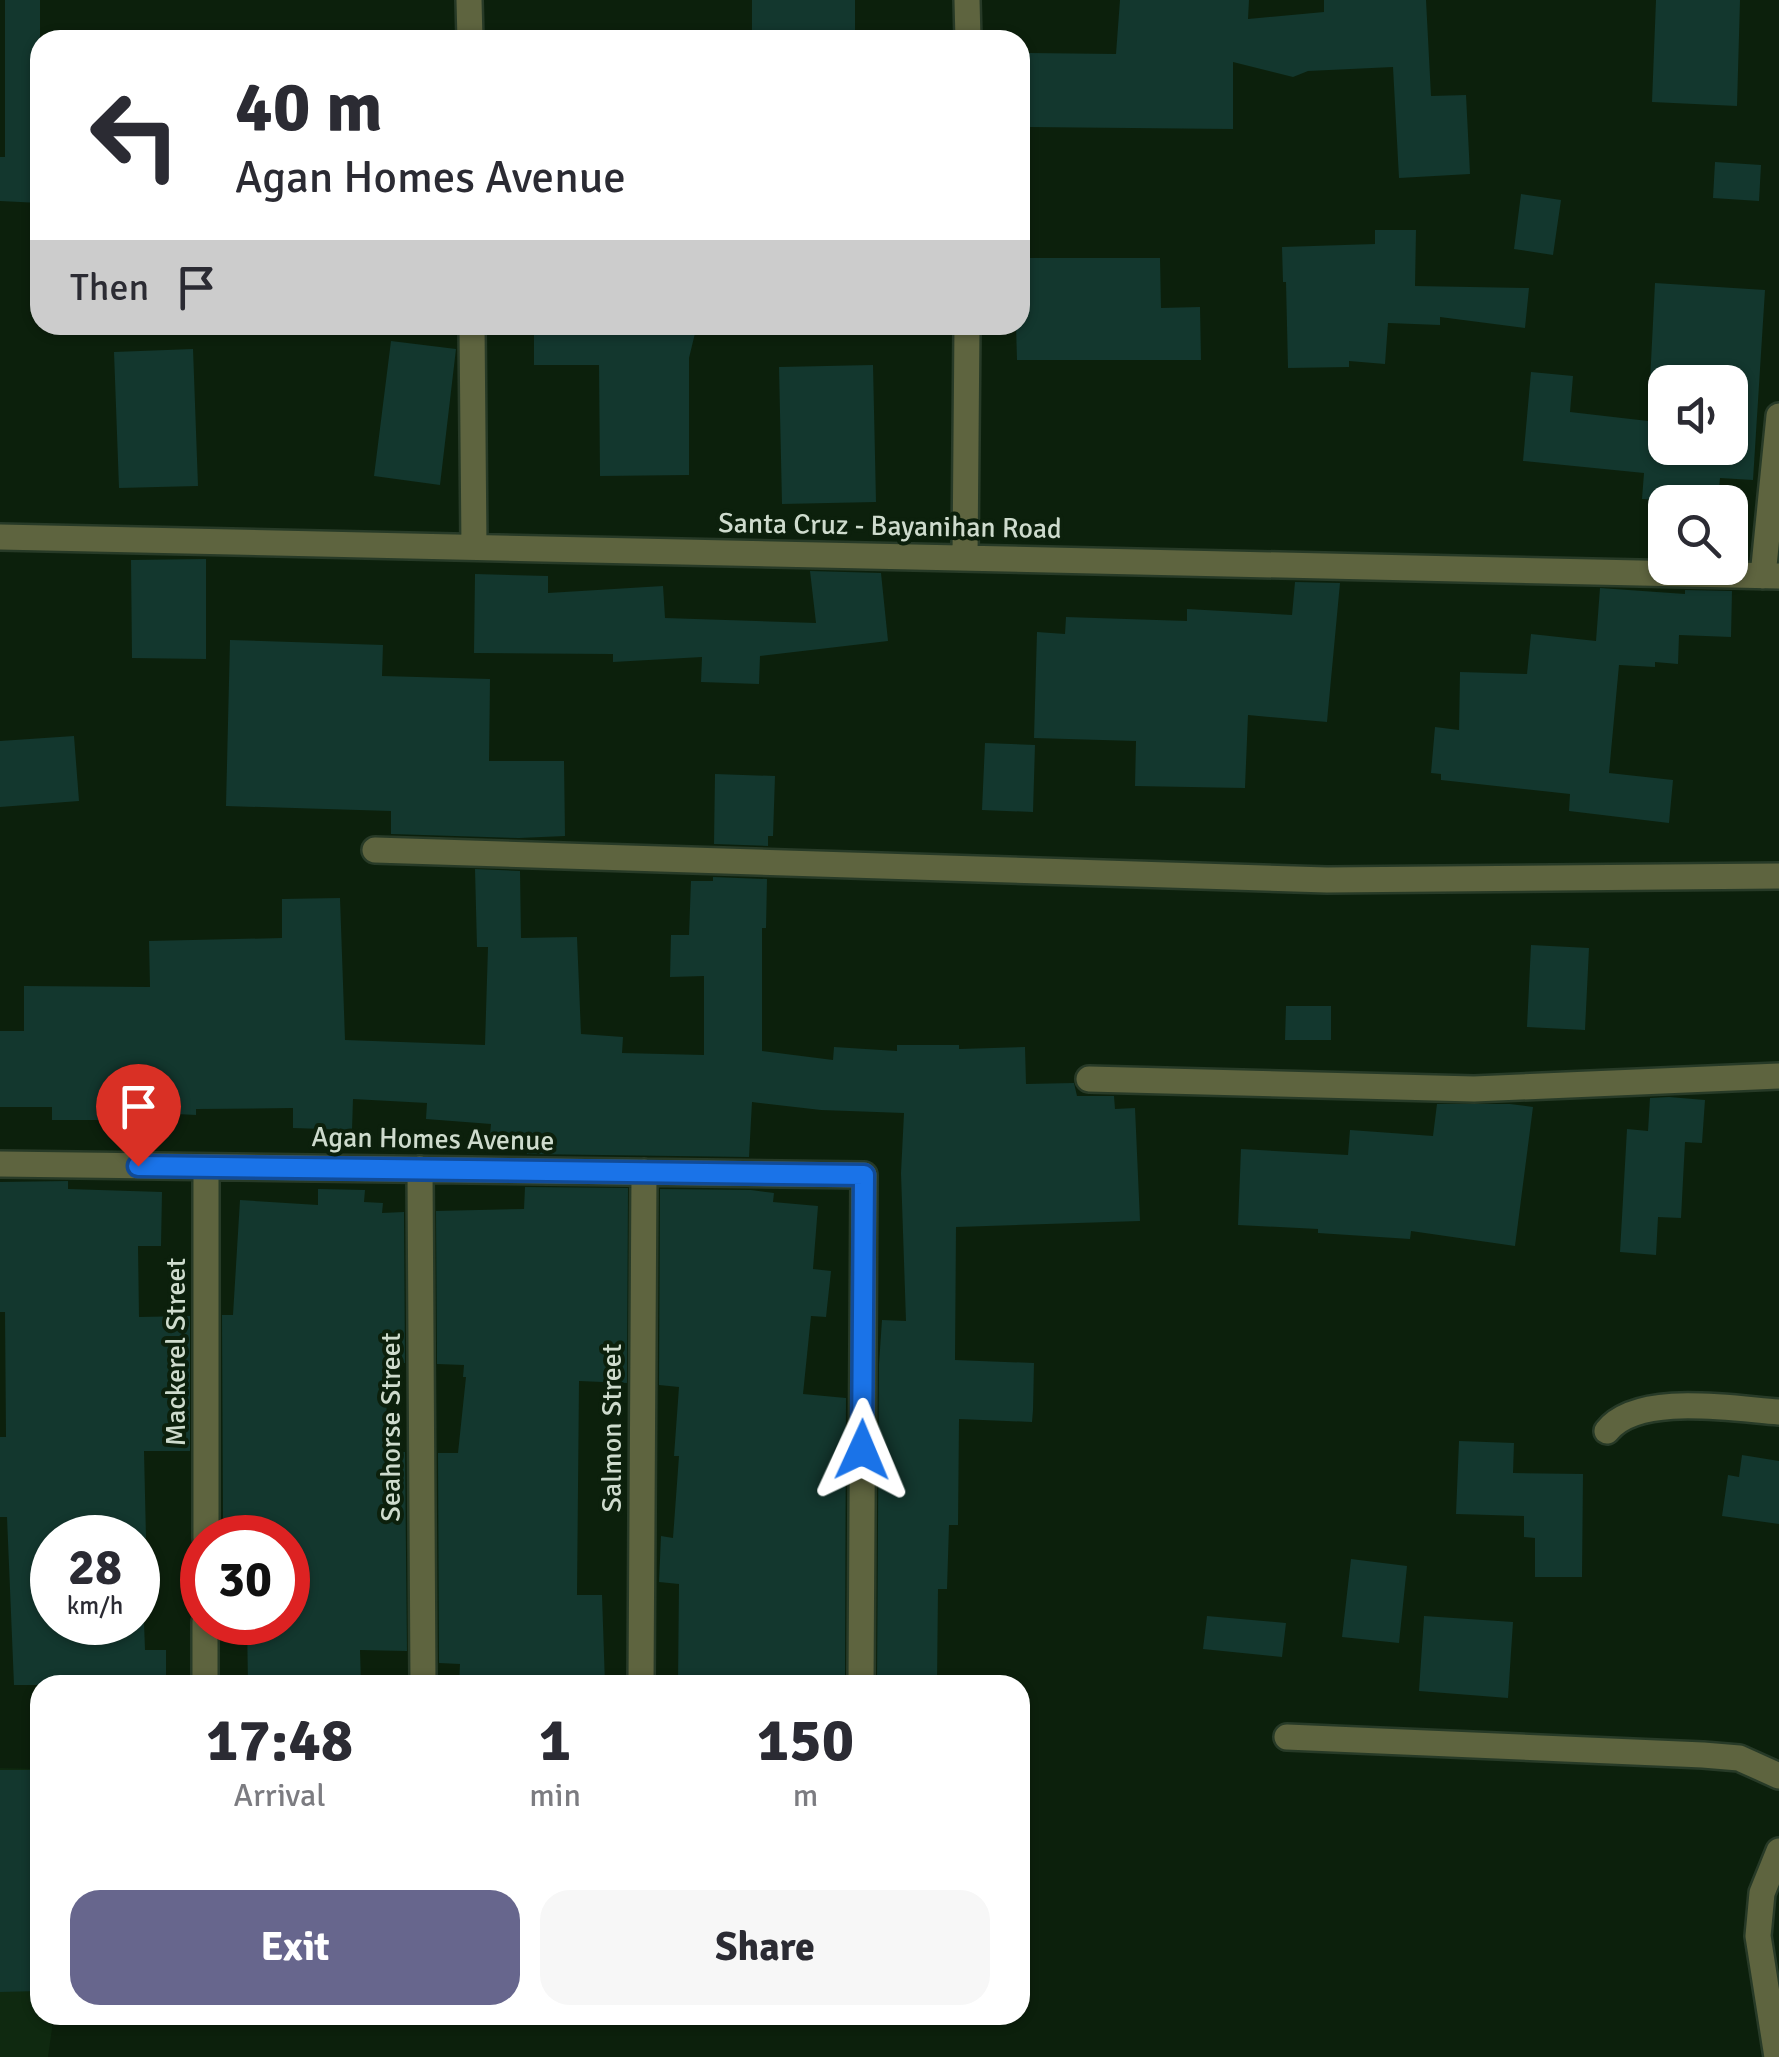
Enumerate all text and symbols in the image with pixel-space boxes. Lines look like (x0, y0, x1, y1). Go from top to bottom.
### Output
text: 40 m (235, 64, 383, 150)
icon: left (70, 70, 200, 200)
text: Agan Homes Avenue (235, 150, 626, 205)
icon: arrive (169, 260, 224, 315)
text: Then (70, 264, 149, 311)
map controls (1648, 365, 1748, 585)
button: sound (1648, 365, 1748, 465)
button: search (1648, 485, 1748, 585)
street label: Santa Cruz - Bayanihan Road (718, 506, 1062, 546)
pin (96, 1064, 181, 1167)
icon: arrive (111, 1079, 166, 1134)
street label: Agan Homes Avenue (311, 1120, 555, 1158)
street label: Mackerel Street (159, 1258, 193, 1446)
street label: Seahorse Street (374, 1332, 408, 1522)
street label: Salmon Street (595, 1343, 629, 1513)
position arrow (810, 1398, 914, 1502)
speed limit sign: 30 (180, 1515, 310, 1645)
text: 28 (68, 1537, 122, 1599)
text: km/h (67, 1590, 123, 1621)
text: 17:48 (206, 1704, 353, 1778)
text: 1 (539, 1704, 571, 1778)
text: 150 (757, 1704, 854, 1778)
text: Arrival (234, 1776, 326, 1815)
text: min (529, 1776, 581, 1815)
text: m (793, 1776, 818, 1815)
button: Exit (70, 1890, 520, 2005)
button: Share (540, 1890, 990, 2005)

